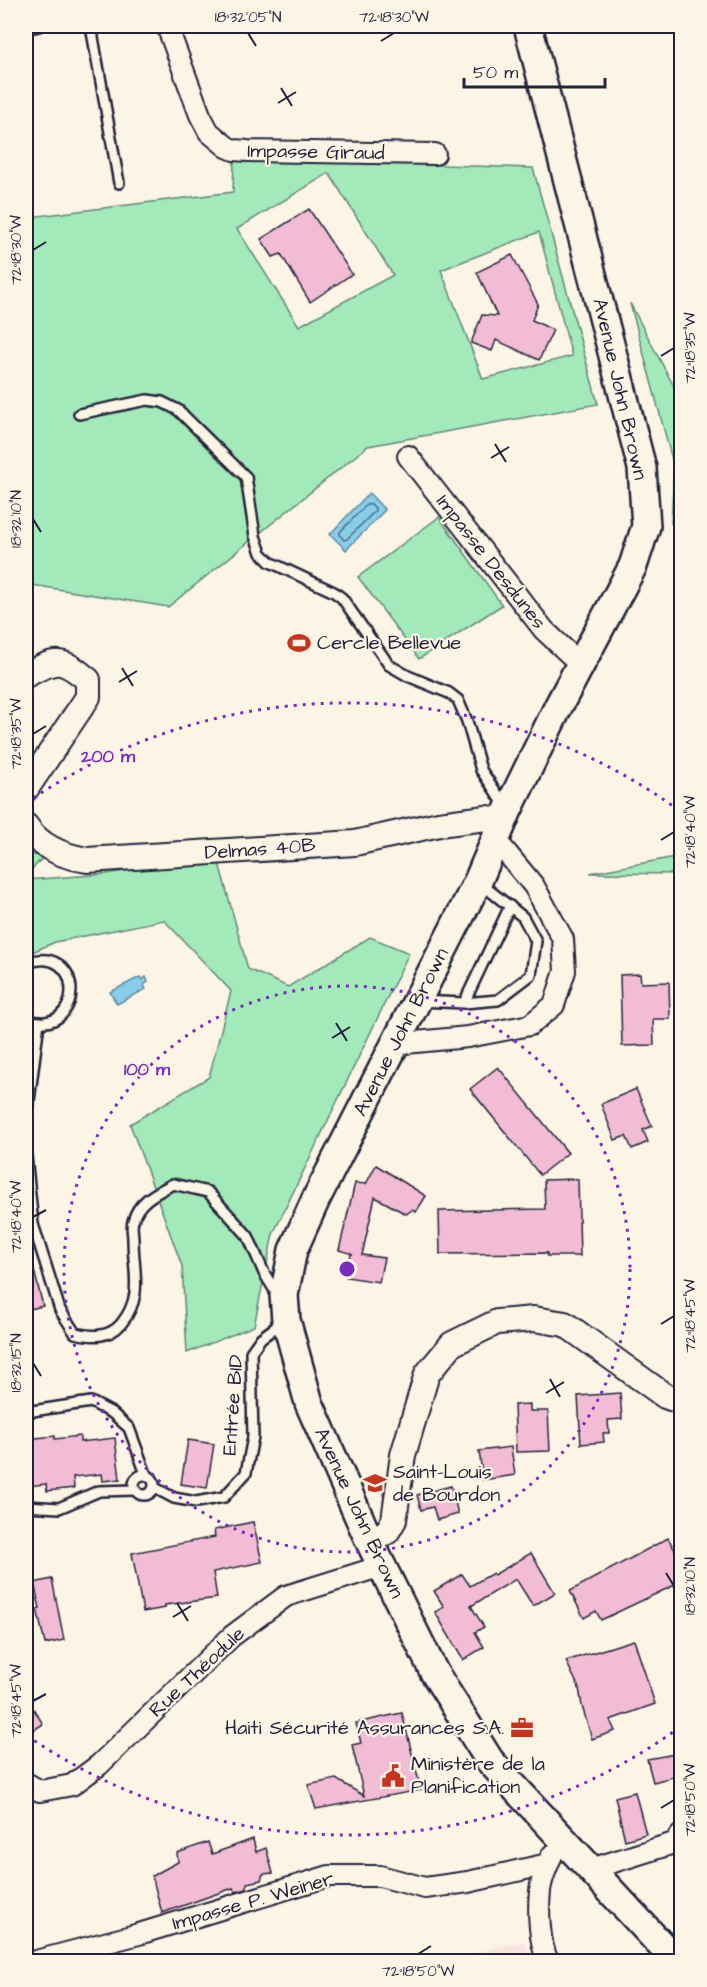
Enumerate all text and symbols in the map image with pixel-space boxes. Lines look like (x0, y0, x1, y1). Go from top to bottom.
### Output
text: 18°32'05"N (215, 7, 281, 28)
text: 72°18'30"W (359, 7, 429, 28)
scale bar (464, 51, 605, 89)
text: 50 m (473, 60, 518, 85)
street label: Impasse Giraud (247, 137, 385, 167)
text: 72°18'30"W (6, 215, 27, 285)
street label: Avenue John Brown (586, 296, 654, 482)
text: 72°18'35"W (680, 312, 701, 384)
street label: Impasse Desdunes (430, 489, 552, 635)
text: 18°32'10"N (6, 490, 27, 548)
place label: Cercle Bellevue (317, 629, 461, 657)
sports icon: Cercle Bellevue (286, 630, 312, 656)
text: 72°18'35"W (6, 698, 27, 770)
text: 200 m (80, 744, 136, 769)
text: 72°18'40"W (680, 796, 701, 868)
street label: Delmas 40B (204, 831, 316, 867)
street label: Avenue John Brown (346, 943, 456, 1121)
text: 100 m (124, 1057, 171, 1082)
text: 72°18'40"W (6, 1181, 27, 1253)
centre of rings (337, 1259, 357, 1279)
text: 72°18'45"W (680, 1279, 701, 1353)
text: 18°32'15"N (6, 1333, 27, 1393)
street label: Entrée BID (216, 1354, 250, 1456)
street label: Avenue John Brown (307, 1423, 411, 1603)
place label: Saint-Louis de Bourdon (393, 1458, 500, 1509)
school or university icon: Saint-Louis de Bourdon (362, 1470, 388, 1496)
text: 18°32'10"N (680, 1557, 701, 1615)
street label: Rue Théodule (143, 1620, 251, 1724)
text: 72°18'45"W (6, 1664, 27, 1738)
place label: Haiti Sécurité Assurances S.A. (225, 1714, 504, 1742)
office icon: Haiti Sécurité Assurances S.A. (509, 1715, 535, 1741)
place label: Ministère de la Planification (411, 1750, 545, 1801)
public building icon: Ministère de la Planification (380, 1763, 406, 1789)
text: 72°18'50"W (680, 1764, 701, 1836)
street label: Impasse P. Weiner (169, 1865, 337, 1937)
text: 72°18'50"W (382, 1961, 454, 1982)

